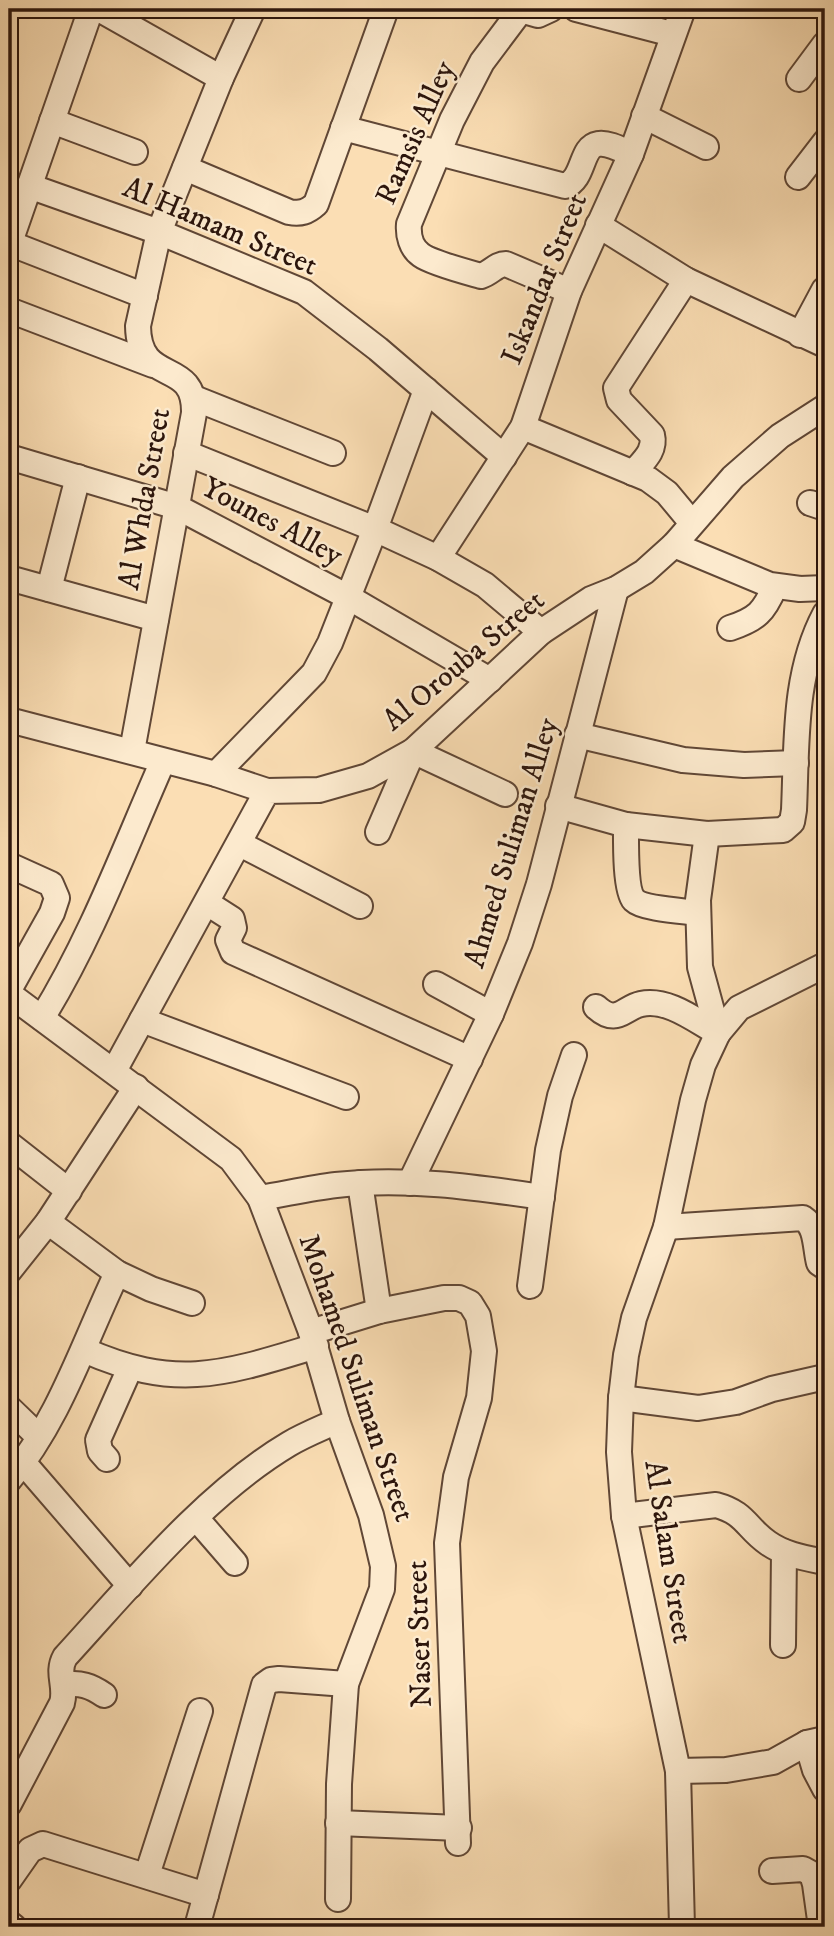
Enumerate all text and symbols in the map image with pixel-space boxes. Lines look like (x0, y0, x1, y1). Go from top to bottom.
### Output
street label: Ramsis Alley (368, 55, 464, 210)
street label: Al Hamam Street (117, 169, 323, 285)
street label: Iskandar Street (494, 188, 596, 370)
street label: Al Whda Street (111, 405, 179, 593)
street label: Younes Alley (195, 469, 349, 575)
street label: Al Orouba Street (375, 582, 553, 740)
street label: Ahmed Suliman Alley (456, 713, 568, 972)
street label: Mohamed Suliman Street (289, 1229, 423, 1527)
street label: Al Salam Street (635, 1458, 701, 1646)
street label: Naser Street (399, 1560, 441, 1708)

